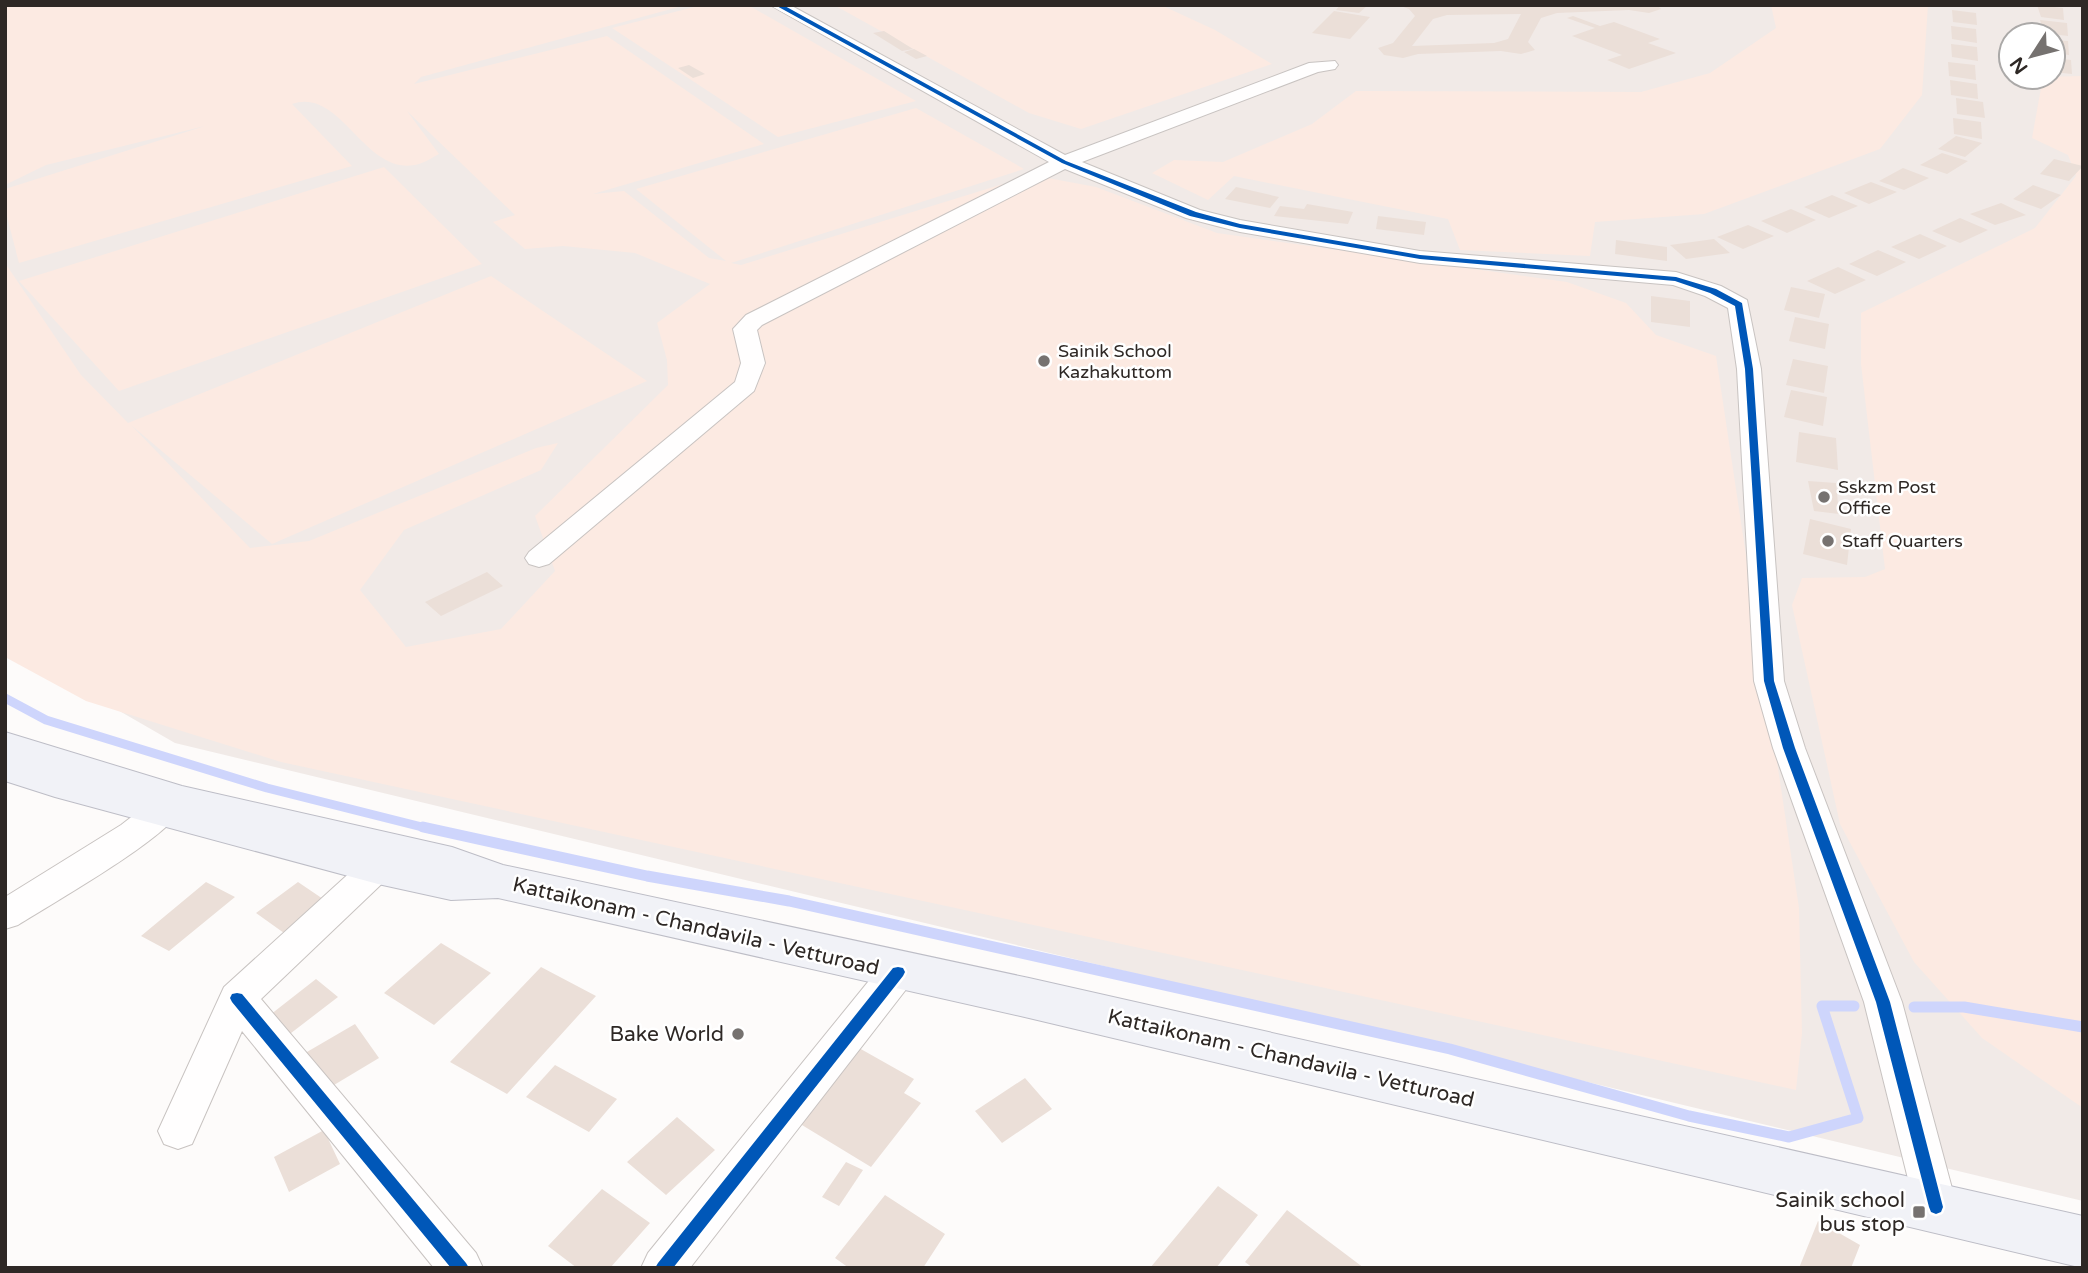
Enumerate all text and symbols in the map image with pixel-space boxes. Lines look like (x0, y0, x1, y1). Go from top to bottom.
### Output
north arrow (1997, 21, 2067, 91)
text: N (2006, 53, 2032, 78)
place label: Sainik School Kazhakuttom (1058, 340, 1172, 383)
marker: Sainik School Kazhakuttom (1036, 353, 1052, 369)
place label: Sskzm Post Office (1838, 476, 1936, 519)
marker: Sskzm Post Office (1816, 489, 1832, 505)
place label: Staff Quarters (1842, 530, 1963, 552)
marker: Staff Quarters (1820, 533, 1836, 549)
street label: Kattaikonam - Chandavila - Vetturoad (510, 872, 882, 981)
street label: Kattaikonam - Chandavila - Vetturoad (1105, 1004, 1477, 1113)
place label: Bake World (609, 1022, 724, 1047)
marker: Bake World (730, 1026, 746, 1042)
place label: Sainik school bus stop (1775, 1188, 1905, 1237)
marker: Sainik school bus stop (1911, 1204, 1927, 1220)

